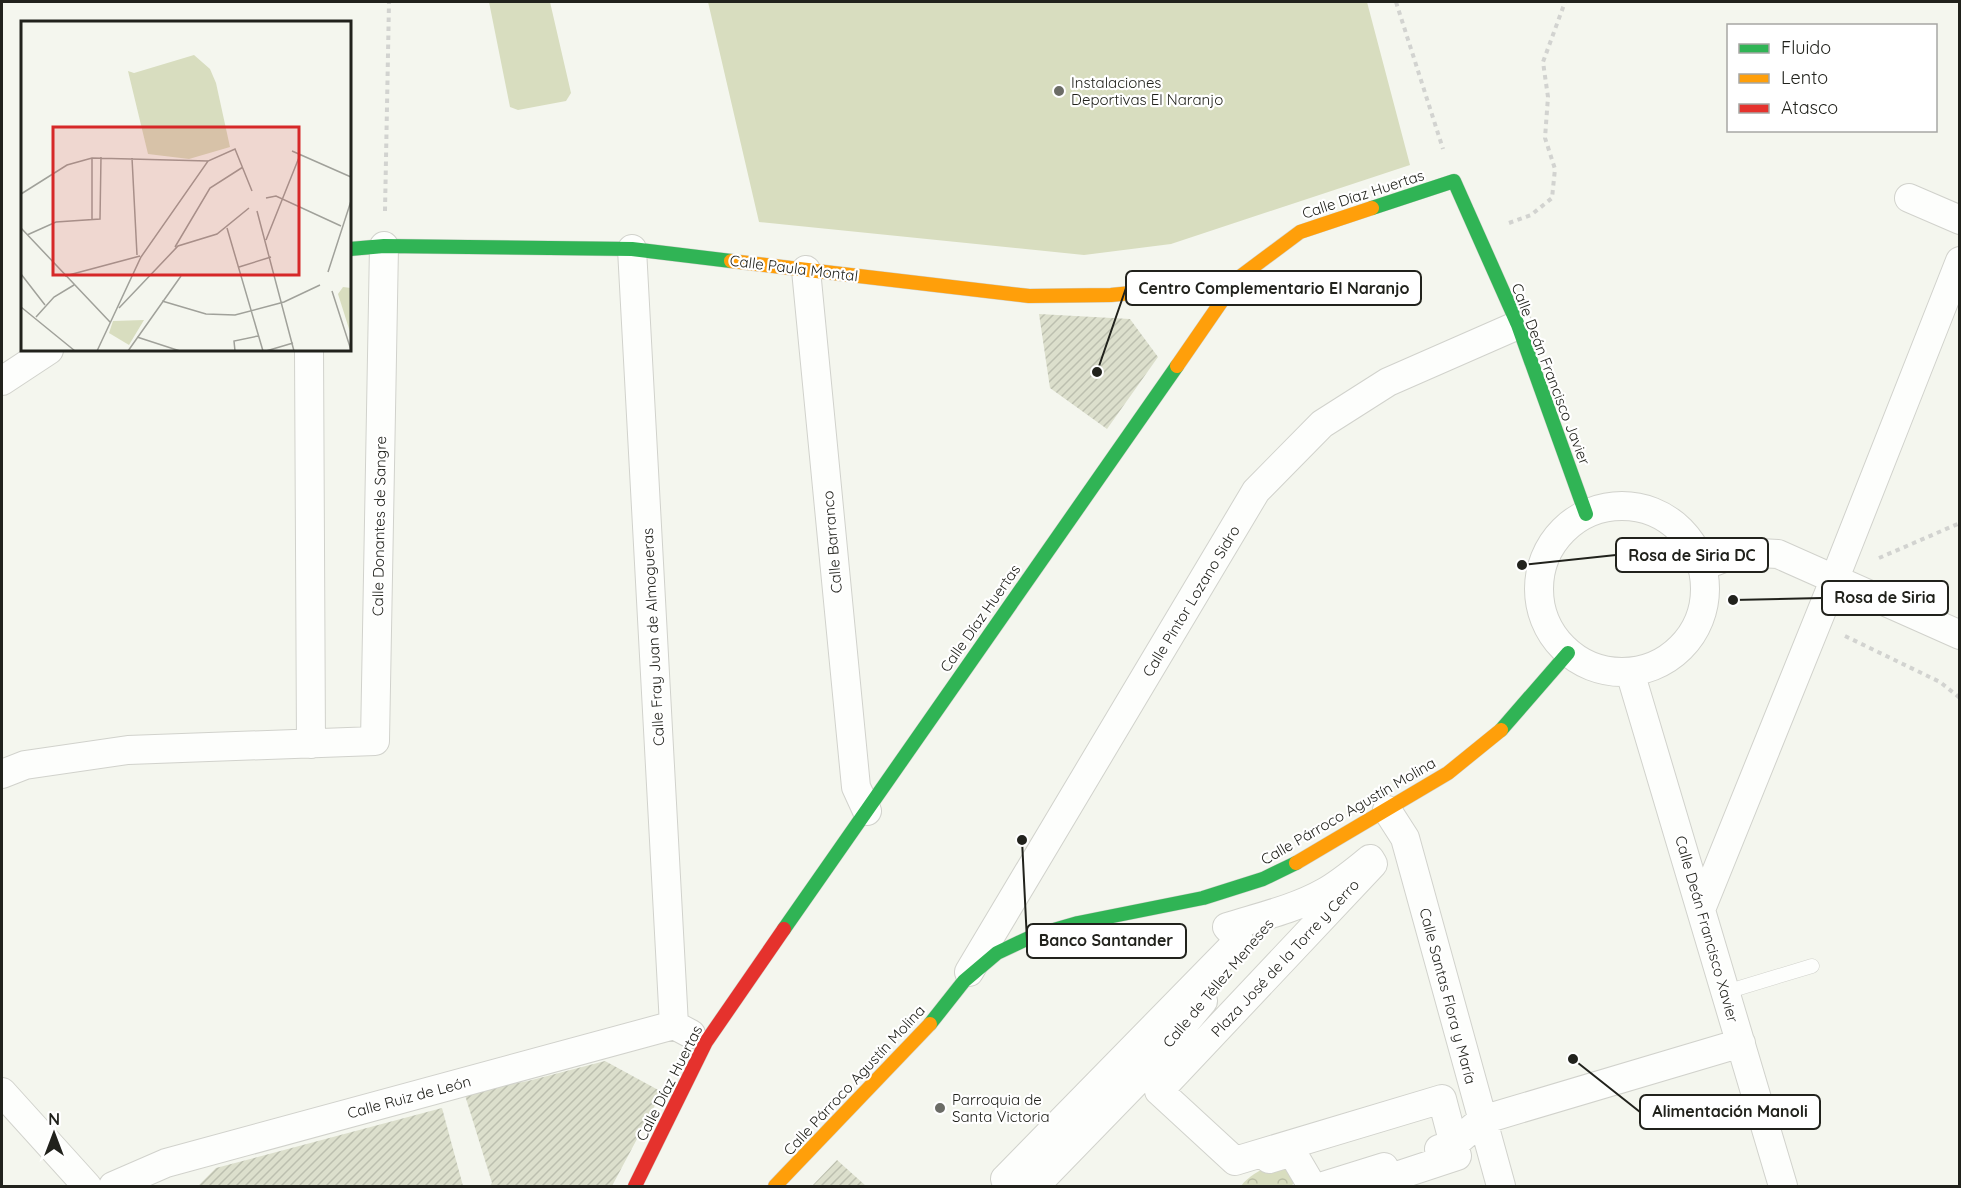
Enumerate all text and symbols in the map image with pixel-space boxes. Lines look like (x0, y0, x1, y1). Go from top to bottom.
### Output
inset map (21, 21, 351, 351)
legend (1727, 24, 1937, 132)
text: Fluido (1781, 36, 1831, 59)
text: Lento (1781, 66, 1828, 89)
place label: Instalaciones Deportivas El Naranjo (1071, 73, 1223, 109)
marker: Instalaciones Deportivas El Naranjo (1052, 84, 1066, 98)
text: Atasco (1781, 96, 1838, 119)
street label: Calle Díaz Huertas (1299, 165, 1427, 223)
street label: Calle Paula Montal (729, 251, 859, 285)
callout: Centro Complementario El Naranjo (1126, 271, 1421, 305)
text: Centro Complementario El Naranjo (1138, 278, 1410, 298)
street label: Calle Deán Francisco Javier (1508, 280, 1595, 468)
street label: Calle Donantes de Sangre (368, 436, 390, 616)
street label: Calle Barranco (818, 490, 846, 594)
street label: Calle Pintor Lozano Sidro (1138, 522, 1244, 680)
street label: Calle Fray Juan de Almogueras (638, 527, 668, 747)
callout: Rosa de Siria DC (1616, 538, 1768, 572)
text: Rosa de Siria DC (1628, 545, 1756, 565)
street label: Calle Díaz Huertas (936, 560, 1024, 676)
callout: Rosa de Siria (1822, 581, 1948, 615)
text: Rosa de Siria (1834, 587, 1936, 607)
street label: Calle Párroco Agustín Molina (1257, 753, 1439, 869)
street label: Calle Deán Francisco Xavier (1671, 833, 1743, 1025)
street label: Plaza José de la Torre y Cerro (1207, 875, 1363, 1041)
street label: Calle Santas Flora y María (1415, 906, 1481, 1086)
street label: Calle de Téllez Meneses (1158, 915, 1278, 1051)
callout: Banco Santander (1027, 924, 1186, 958)
text: Banco Santander (1039, 930, 1173, 950)
street label: Calle Párroco Agustín Molina (779, 1001, 929, 1159)
street label: Calle Díaz Huertas (632, 1022, 706, 1144)
street label: Calle Ruiz de León (345, 1071, 473, 1123)
place label: Parroquia de Santa Victoria (952, 1090, 1050, 1126)
callout: Alimentación Manoli (1640, 1095, 1820, 1129)
marker: Parroquia de Santa Victoria (933, 1101, 947, 1115)
text: Alimentación Manoli (1652, 1101, 1808, 1121)
north arrow (24, 1104, 84, 1164)
text: N (48, 1109, 60, 1129)

